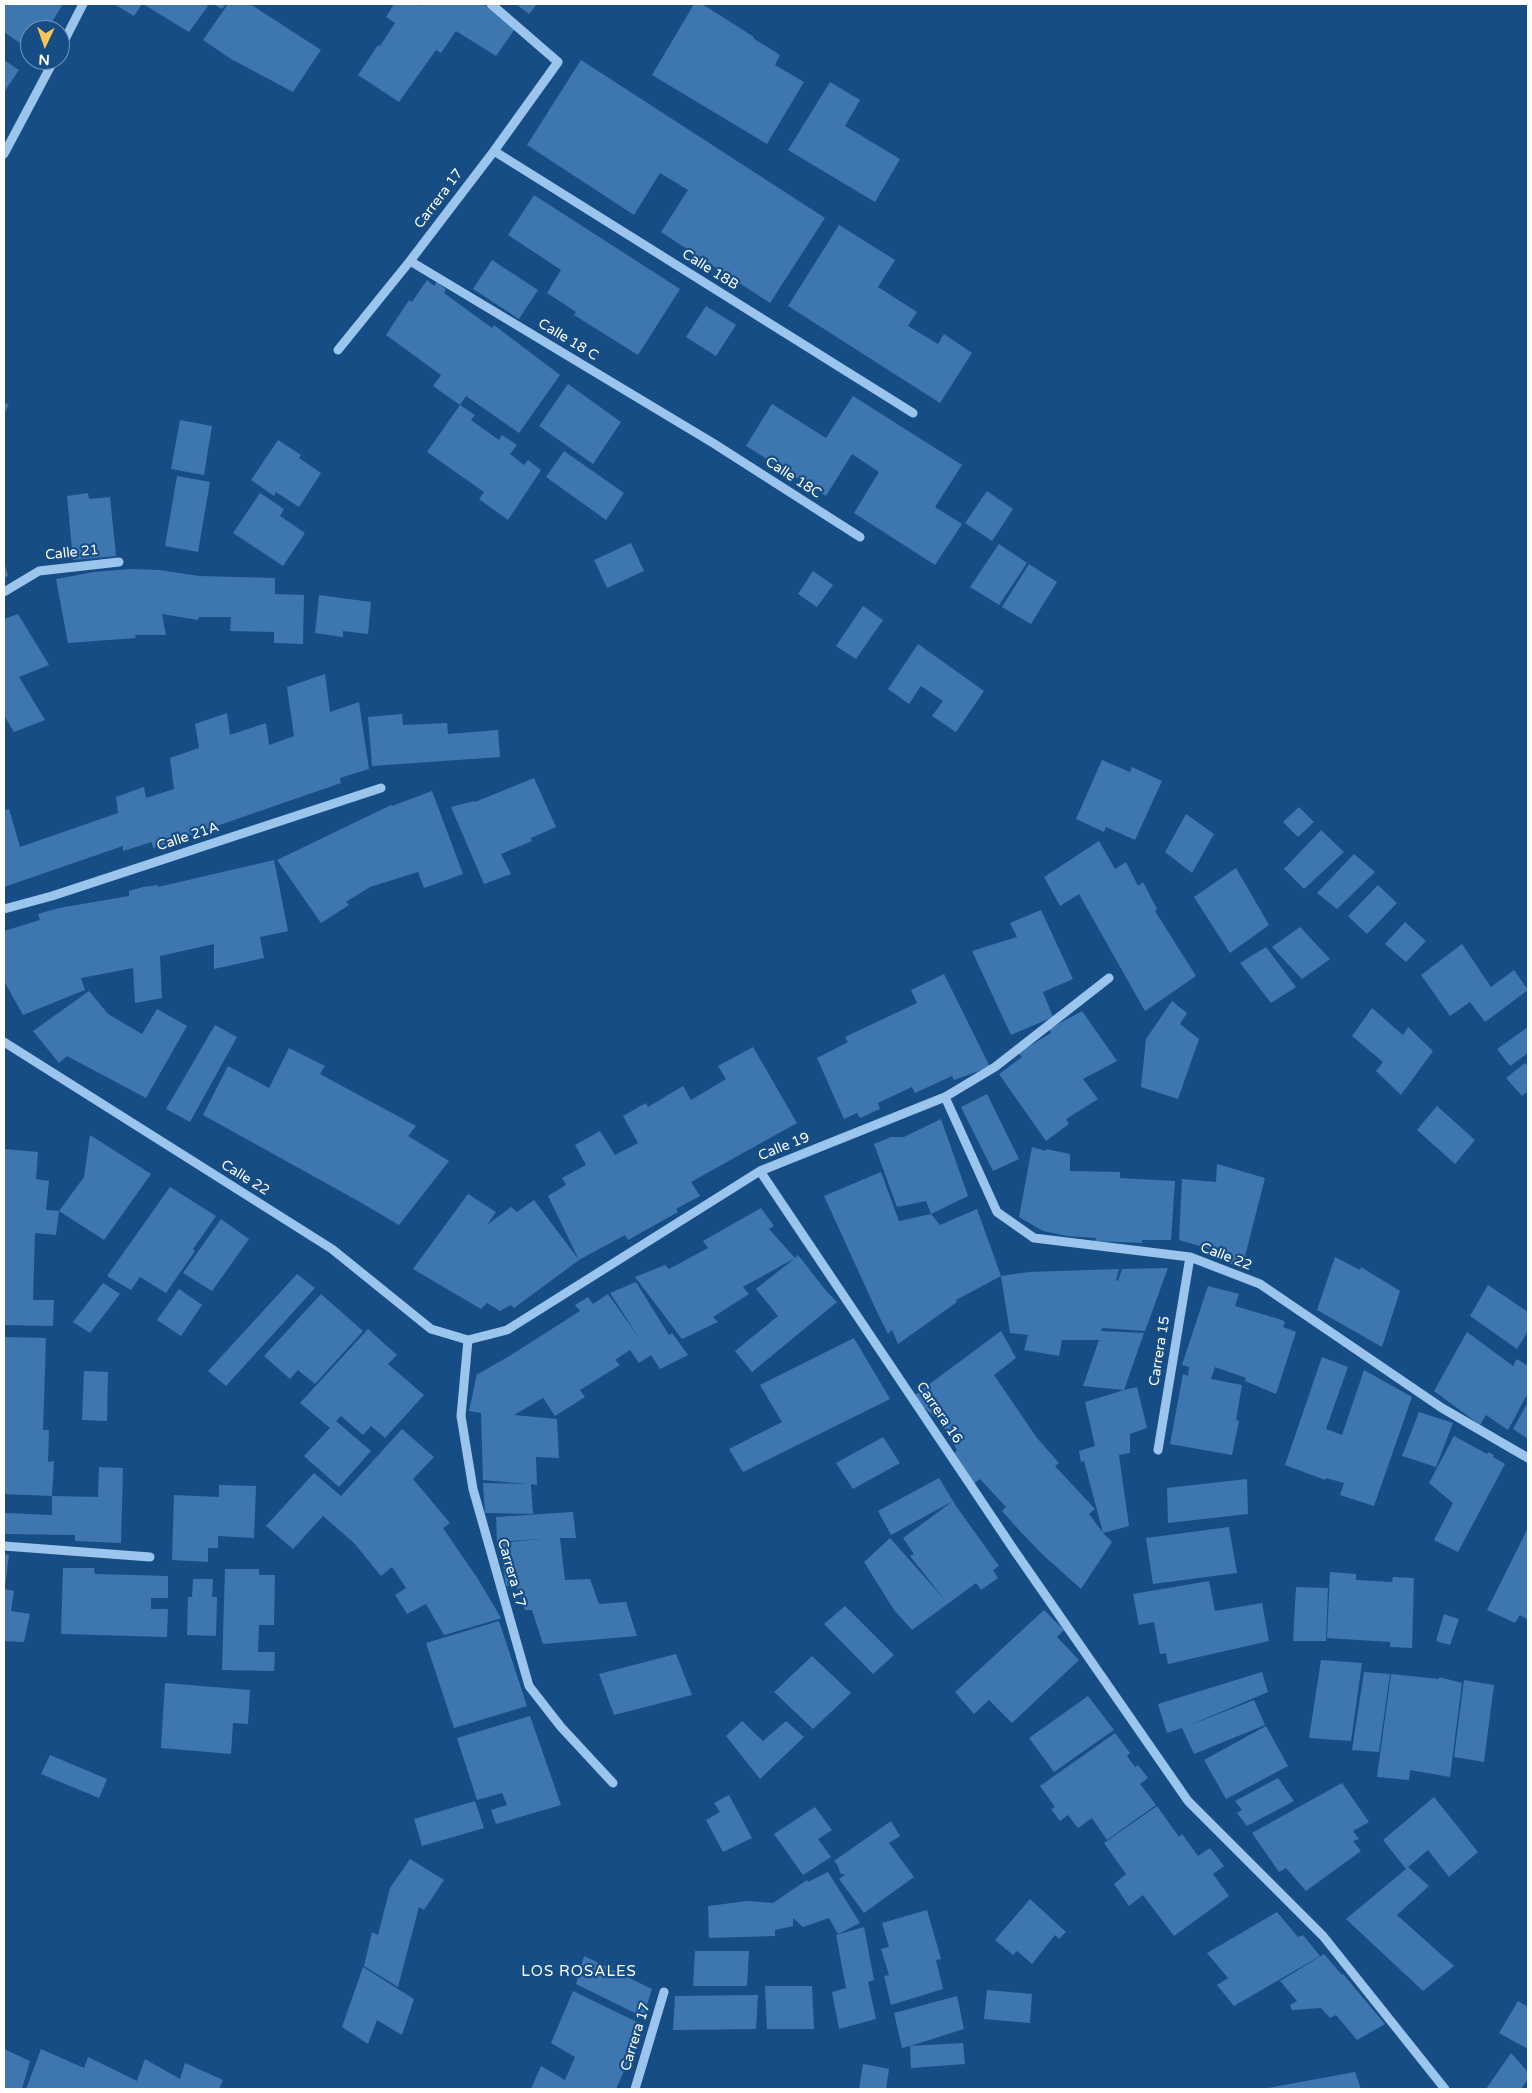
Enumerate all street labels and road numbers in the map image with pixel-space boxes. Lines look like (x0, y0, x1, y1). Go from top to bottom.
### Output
street label: Carrera 17 (411, 166, 467, 232)
street label: Calle 18B (679, 246, 741, 294)
street label: Calle 18 C (535, 316, 601, 364)
street label: Calle 18C (762, 454, 824, 502)
street label: Calle 21 (44, 542, 100, 564)
street label: Calle 21A (155, 819, 221, 855)
street label: Calle 19 (756, 1129, 812, 1165)
street label: Calle 22 (218, 1157, 272, 1199)
street label: Calle 22 (1198, 1240, 1254, 1274)
street label: Carrera 15 (1146, 1315, 1174, 1387)
street label: Carrera 16 (912, 1379, 966, 1447)
street label: Carrera 17 (493, 1537, 529, 1609)
street label: Carrera 17 (618, 2001, 654, 2073)

